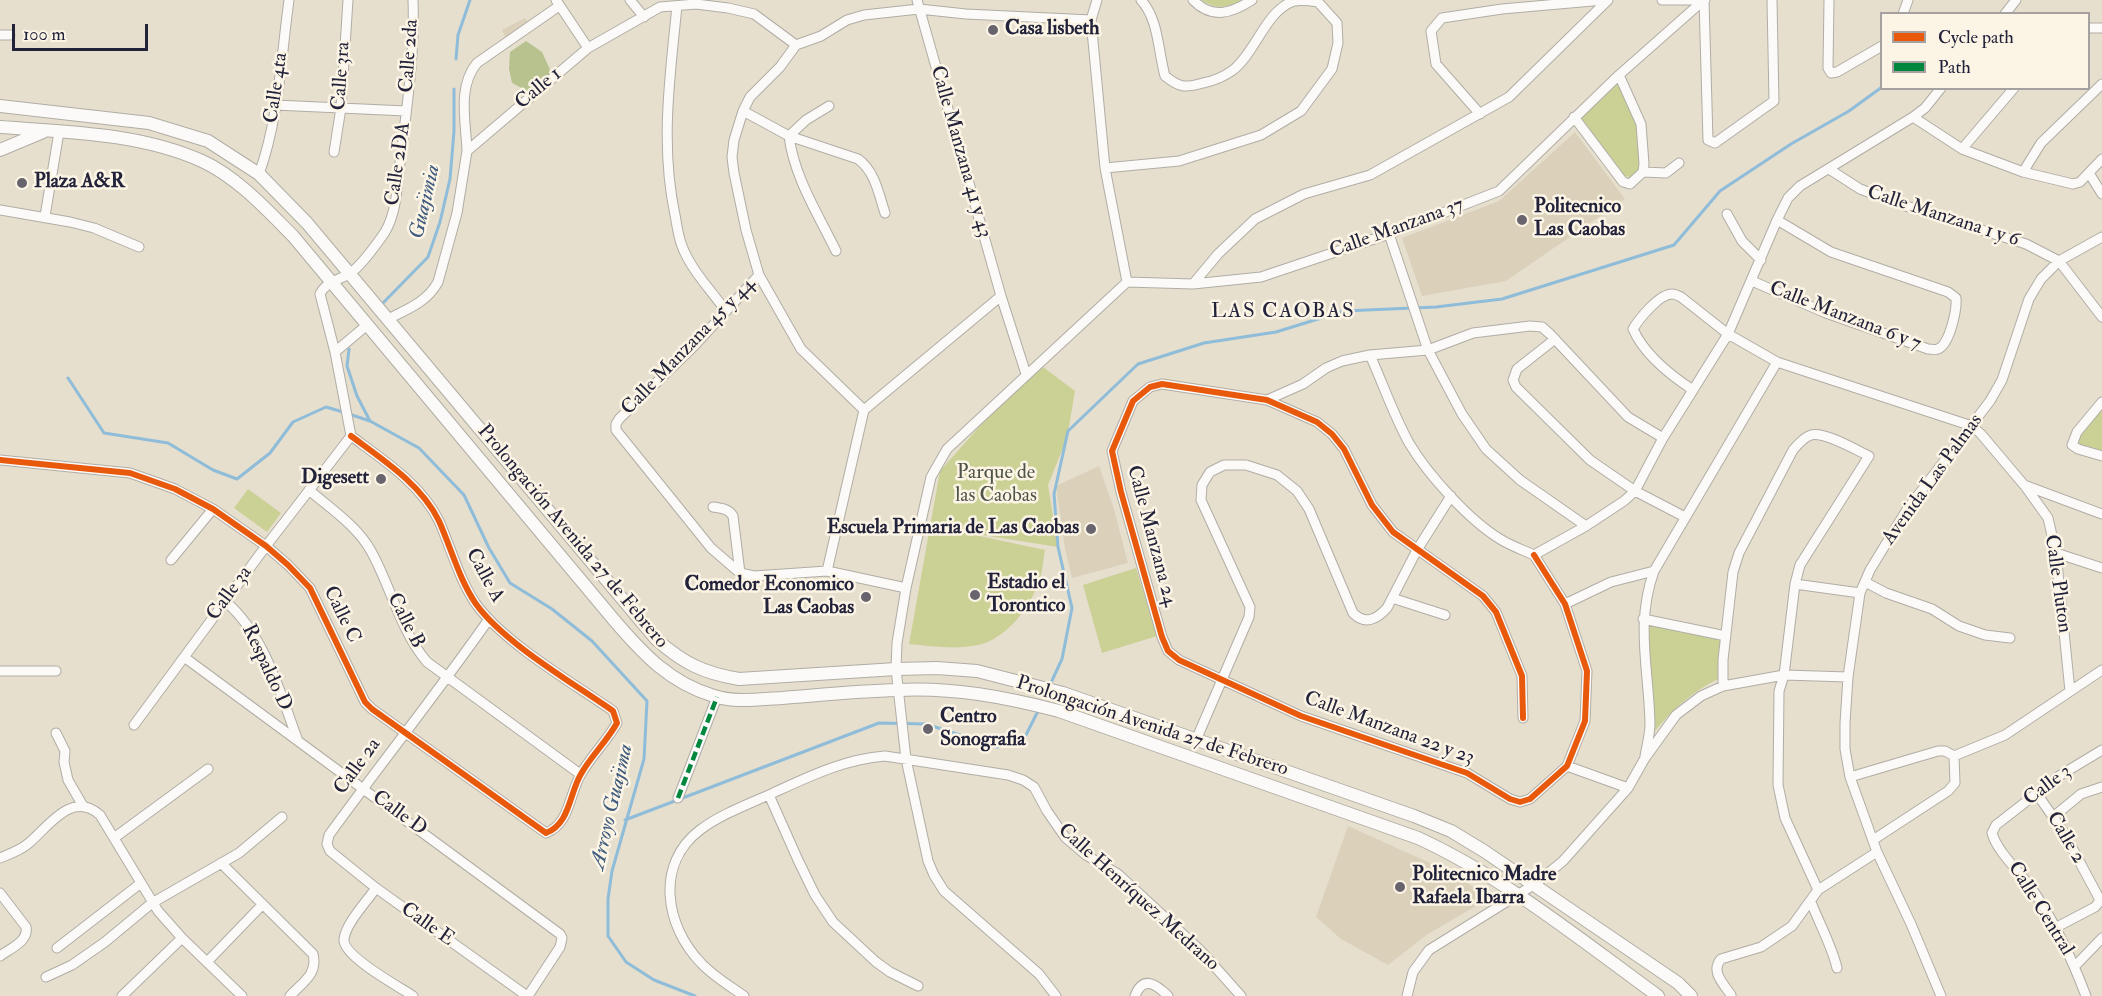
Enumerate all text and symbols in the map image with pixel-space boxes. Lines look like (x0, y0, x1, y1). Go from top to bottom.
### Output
scale bar (15, 12, 152, 50)
legend (1880, 12, 2090, 90)
street label: Calle 2da (395, 18, 425, 94)
place label: Casa lisbeth (1005, 18, 1100, 42)
text: 100 m (23, 23, 66, 46)
marker: Casa lisbeth (986, 23, 1000, 37)
text: Cycle path (1938, 26, 2014, 49)
street label: Calle 3ra (328, 41, 356, 111)
street label: Calle 4ta (260, 51, 294, 125)
text: Path (1938, 56, 1971, 79)
street label: Calle 1 (511, 63, 567, 115)
street label: Calle Manzana 41 y 43 (924, 63, 996, 241)
street label: Calle 2DA (381, 121, 417, 207)
water label: Guajimia (405, 162, 447, 242)
place label: Plaza A&R (34, 171, 125, 195)
marker: Plaza A&R (15, 176, 29, 190)
street label: Calle Manzana 1 y 6 (1864, 181, 2022, 253)
street label: Calle Manzana 37 (1327, 194, 1467, 264)
place label: Politecnico Las Caobas (1534, 196, 1625, 243)
marker: Politecnico Las Caobas (1515, 213, 1529, 227)
street label: Calle Manzana 45 y 44 (617, 273, 761, 421)
street label: Calle Manzana 6 y 7 (1766, 277, 1924, 357)
district label: LAS CAOBAS (1211, 299, 1355, 325)
street label: Avenida Las Palmas (1878, 410, 1988, 550)
street label: Prolongación Avenida 27 de Febrero (471, 420, 673, 654)
park label: Parque de las Caobas (955, 462, 1037, 509)
street label: Calle Manzana 24 (1121, 463, 1181, 609)
place label: Digesett (301, 467, 369, 491)
marker: Digesett (374, 472, 388, 486)
place label: Escuela Primaria de Las Caobas (827, 517, 1079, 541)
marker: Escuela Primaria de Las Caobas (1084, 522, 1098, 536)
street label: Calle Pluton (2038, 533, 2076, 635)
street label: Calle A (459, 545, 509, 607)
street label: Calle 3a (202, 562, 258, 626)
place label: Estadio el Torontico (987, 572, 1065, 619)
place label: Comedor Economico Las Caobas (684, 574, 854, 621)
street label: Calle C (317, 583, 365, 647)
marker: Estadio el Torontico (968, 588, 982, 602)
street label: Calle B (381, 589, 429, 653)
marker: Comedor Economico Las Caobas (859, 590, 873, 604)
street label: Respaldo D (236, 621, 296, 715)
street label: Prolongación Avenida 27 de Febrero (1013, 672, 1291, 782)
street label: Calle Manzana 22 y 23 (1301, 687, 1477, 771)
place label: Centro Sonografia (940, 706, 1025, 753)
marker: Centro Sonografia (921, 722, 935, 736)
street label: Calle 2a (330, 734, 386, 800)
water label: Arroyo Guajima (586, 742, 640, 872)
street label: Calle 3 (2020, 760, 2076, 812)
street label: Calle D (367, 786, 431, 842)
street label: Calle 2 (2040, 808, 2090, 868)
street label: Calle Henríquez Medrano (1052, 819, 1224, 977)
street label: Calle Central (2002, 858, 2078, 960)
place label: Politecnico Madre Rafaela Ibarra (1412, 864, 1556, 911)
marker: Politecnico Madre Rafaela Ibarra (1393, 880, 1407, 894)
street label: Calle E (396, 898, 458, 952)

